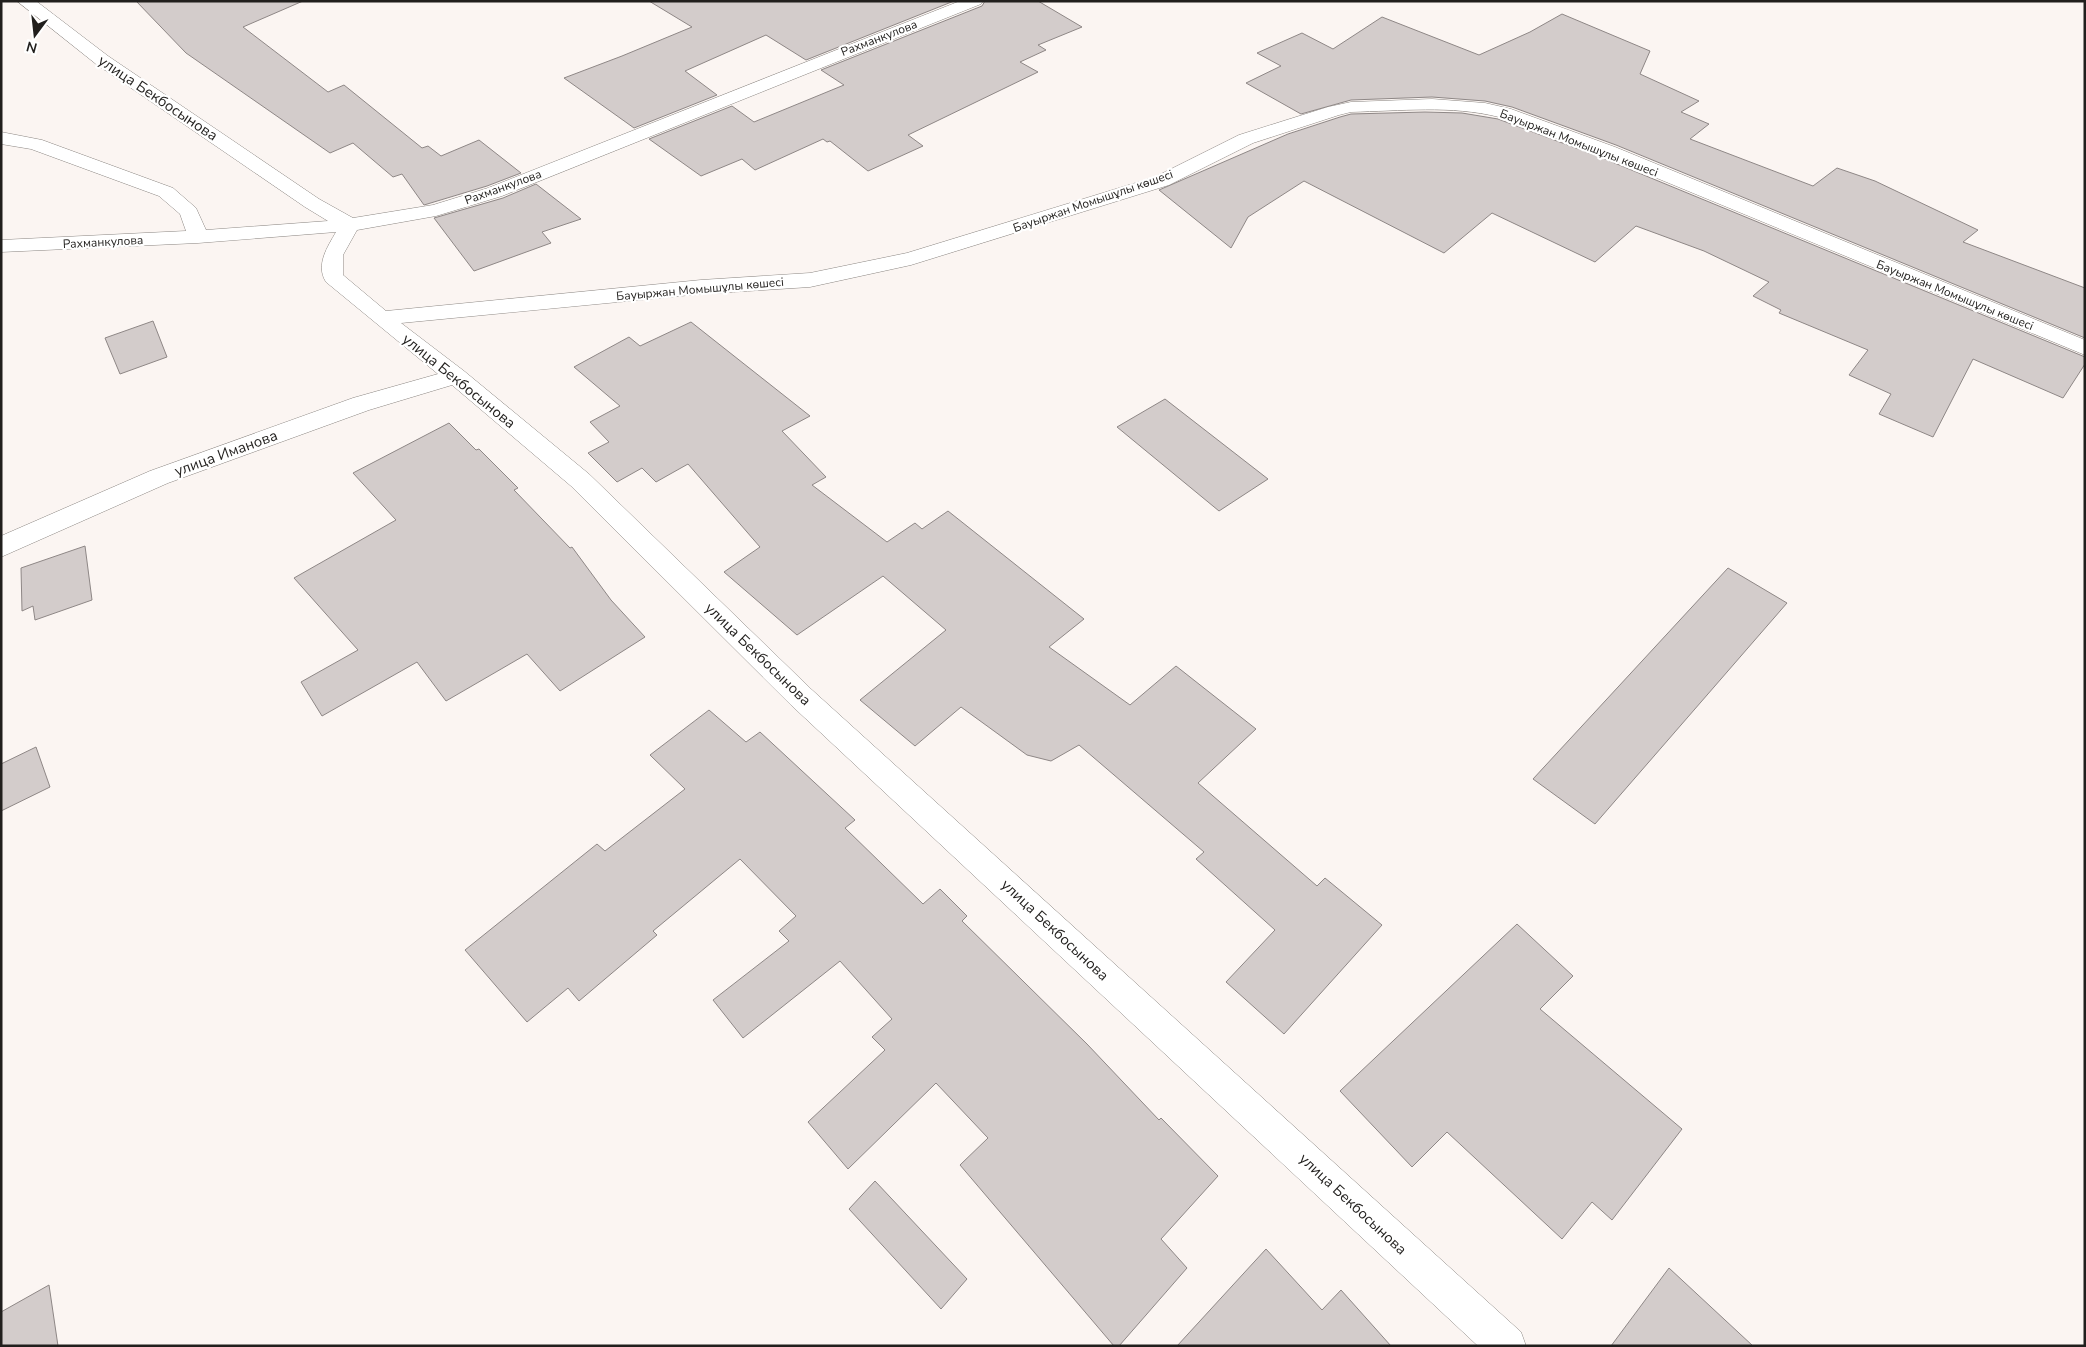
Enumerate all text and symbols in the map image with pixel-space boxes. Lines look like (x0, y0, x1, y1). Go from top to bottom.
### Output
north arrow (10, 10, 60, 60)
street label: Рахманкулова (838, 16, 920, 60)
text: N (24, 37, 39, 58)
street label: улица Бекбосынова (94, 51, 222, 145)
street label: Бауыржан Момышұлы көшесі (1498, 105, 1660, 181)
street label: Рахманкулова (462, 166, 544, 208)
street label: Бауыржан Момышұлы көшесі (1011, 166, 1175, 236)
street label: Рахманкулова (62, 232, 144, 252)
street label: Бауыржан Момышұлы көшесі (1874, 256, 2036, 334)
street label: Бауыржан Момышұлы көшесі (615, 274, 785, 304)
street label: улица Бекбосынова (398, 329, 520, 433)
street label: улица Иманова (172, 425, 280, 481)
street label: улица Бекбосынова (701, 598, 815, 710)
street label: улица Бекбосынова (997, 875, 1113, 985)
street label: улица Бекбосынова (1295, 1149, 1411, 1259)

